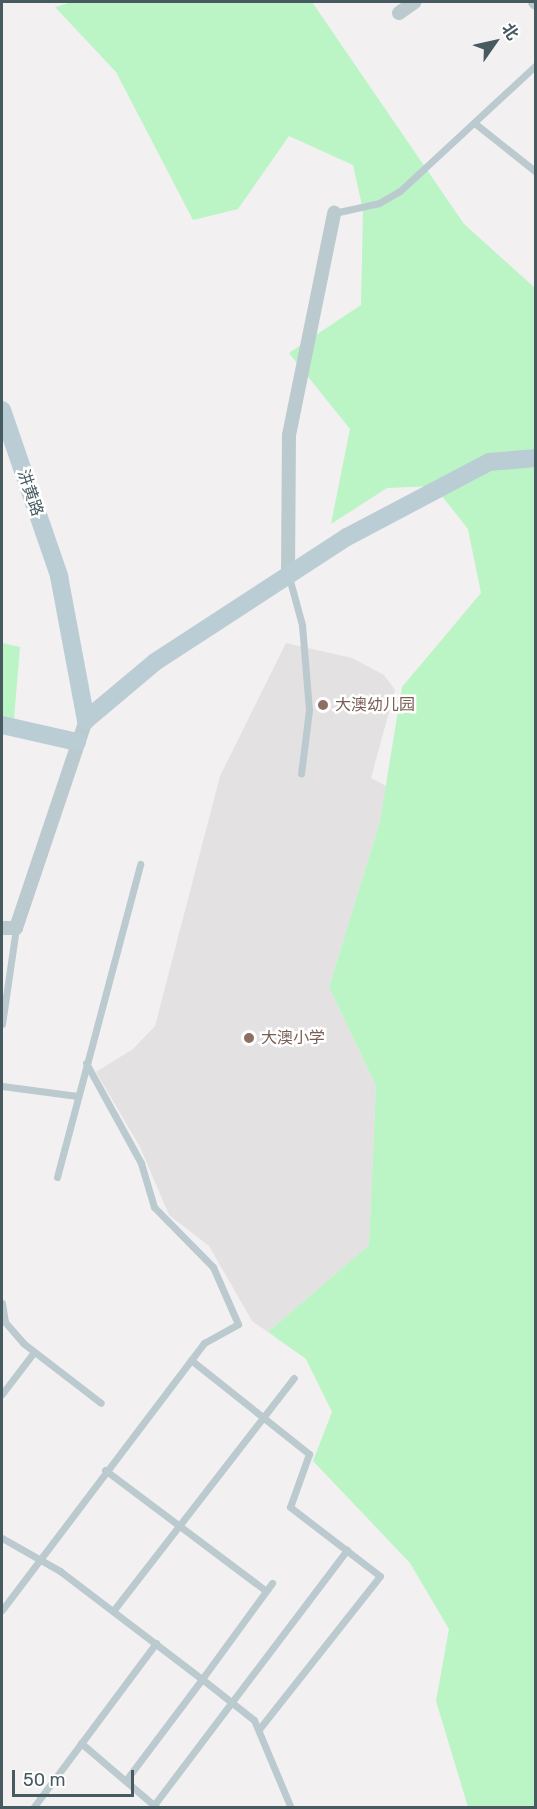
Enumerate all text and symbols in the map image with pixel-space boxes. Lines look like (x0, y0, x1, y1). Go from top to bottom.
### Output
north arrow (465, 12, 525, 72)
text: 北 (498, 20, 523, 44)
street label: 汫黄路 (13, 467, 47, 519)
place label: 大澳幼儿园 (335, 695, 415, 715)
marker: 大澳幼儿园 (316, 698, 330, 712)
place label: 大澳小学 (261, 1028, 325, 1048)
marker: 大澳小学 (242, 1031, 256, 1045)
scale bar (15, 1758, 136, 1796)
text: 50 m (23, 1769, 66, 1791)

